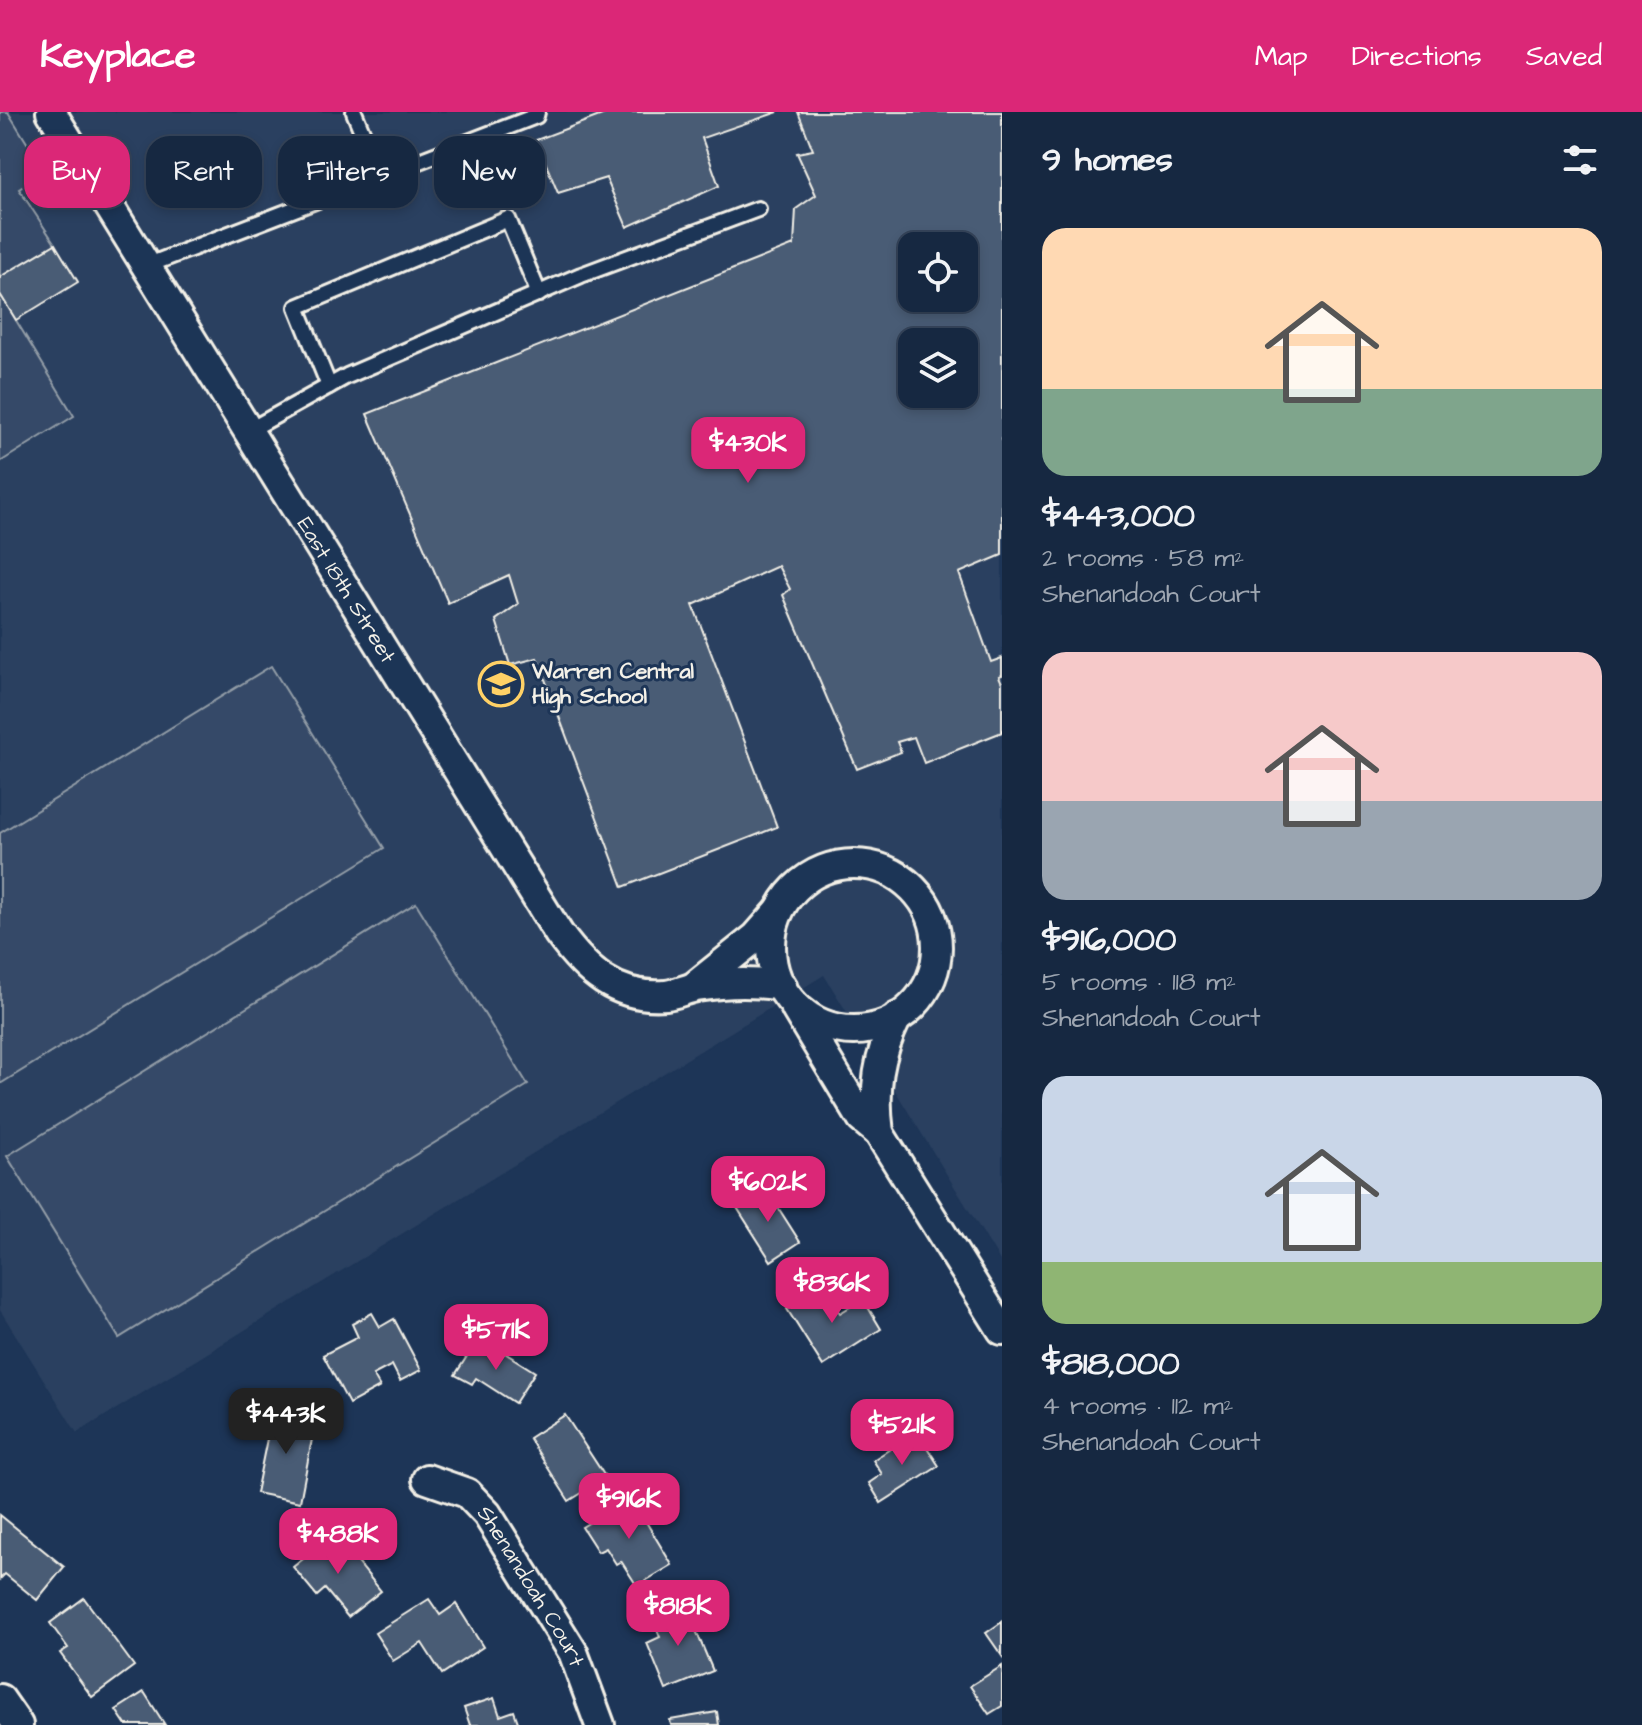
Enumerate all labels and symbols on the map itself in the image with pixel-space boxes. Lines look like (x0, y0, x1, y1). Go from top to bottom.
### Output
pin: $430K (692, 417, 804, 485)
street label: East 18th Street (289, 511, 403, 669)
place label: Warren Central High School (531, 656, 695, 713)
school or university icon: Warren Central High School (477, 660, 525, 708)
pin: $602K (712, 1156, 824, 1224)
pin: $836K (776, 1257, 888, 1325)
pin: $571K (440, 1304, 552, 1372)
pin: $443K (230, 1388, 342, 1456)
pin: $521K (846, 1399, 958, 1467)
pin: $916K (573, 1473, 685, 1541)
street label: Shenandoah Court (470, 1498, 593, 1671)
pin: $488K (282, 1508, 394, 1576)
pin: $818K (622, 1580, 734, 1648)

